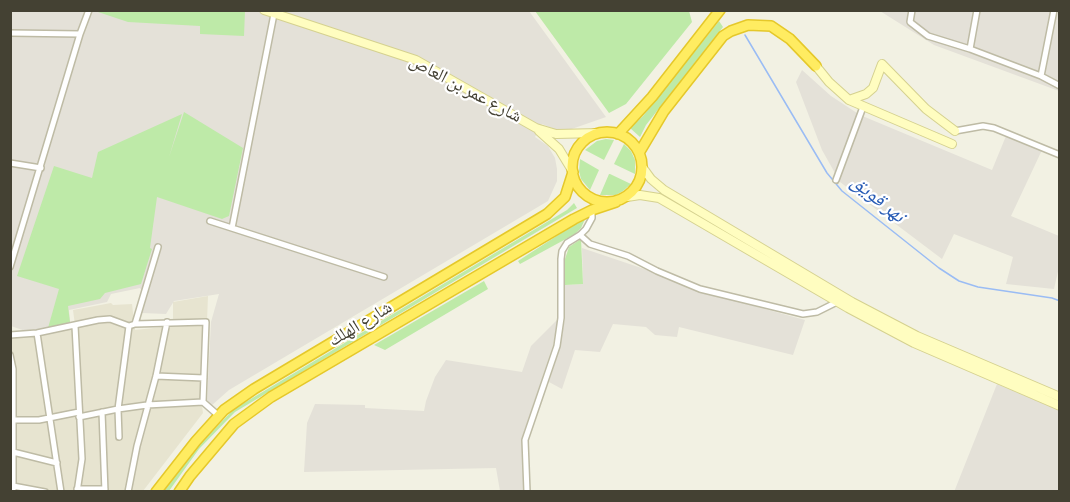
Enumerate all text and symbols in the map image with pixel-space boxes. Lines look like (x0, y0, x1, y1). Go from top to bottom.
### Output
street label: شارع عمر بن العاص (405, 51, 525, 129)
water label: نهر قويق (845, 171, 909, 229)
street label: شارع الهلك (325, 298, 397, 352)

